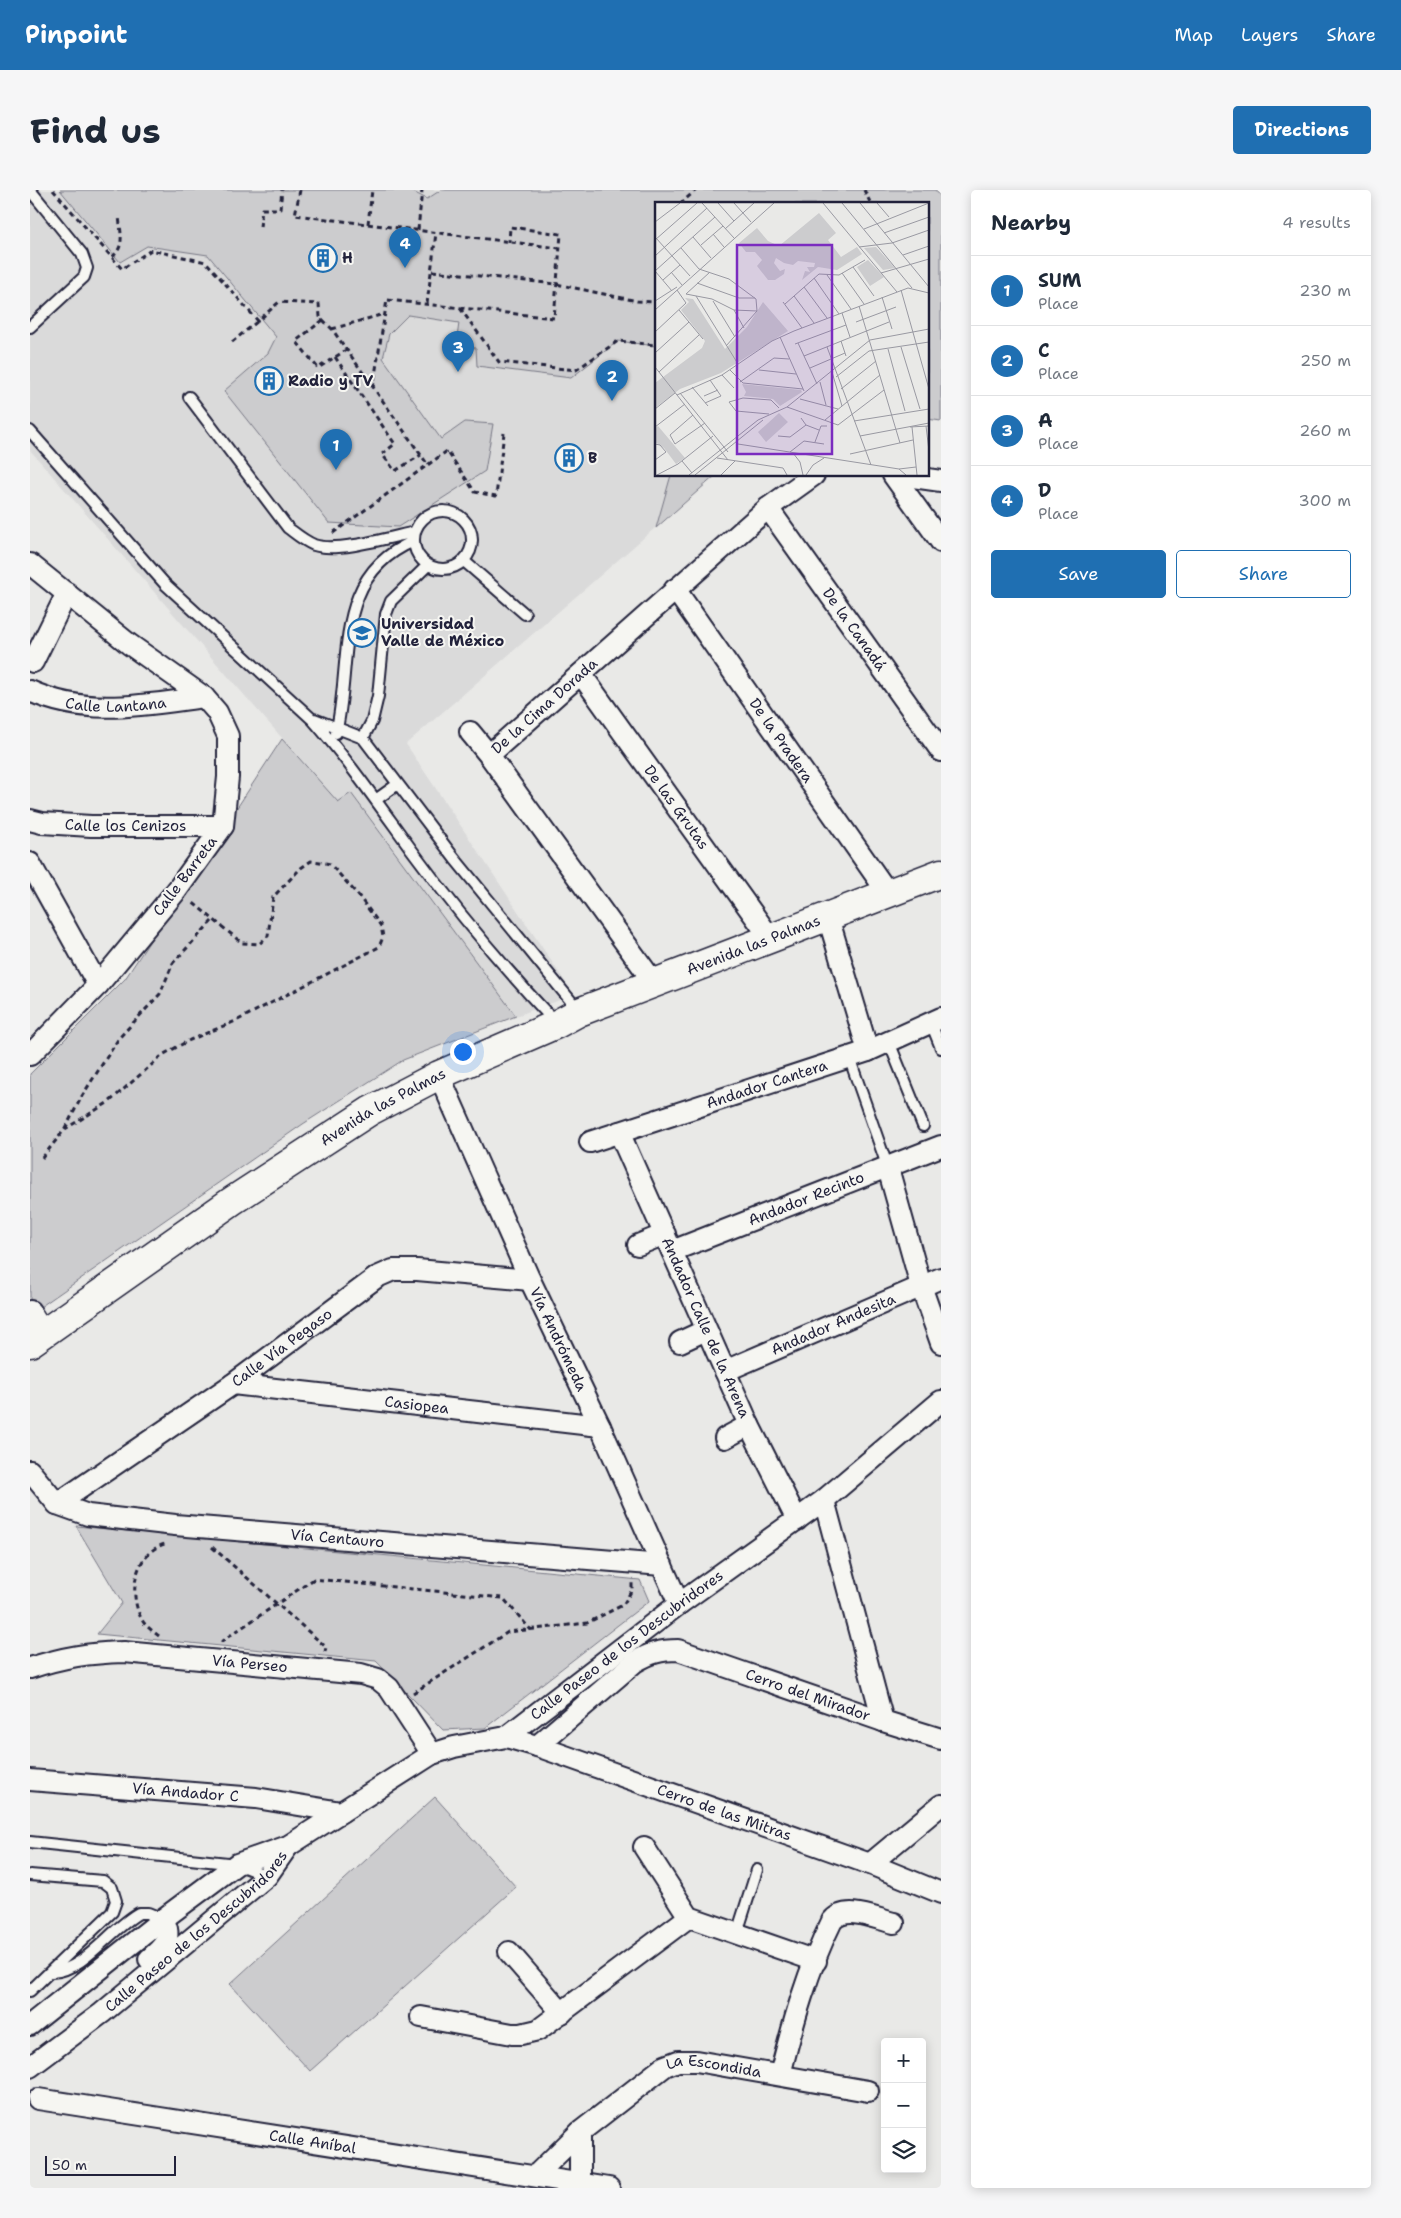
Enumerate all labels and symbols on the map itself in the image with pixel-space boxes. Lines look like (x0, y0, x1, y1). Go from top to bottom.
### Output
inset map (655, 202, 928, 476)
pin: 4 (389, 227, 421, 268)
building icon: H (308, 243, 338, 273)
place label: H (342, 248, 353, 268)
pin: 3 (442, 331, 474, 372)
pin: 2 (596, 360, 628, 401)
building icon: Radio y TV (254, 366, 284, 396)
place label: Radio y TV (288, 371, 373, 391)
pin: 1 (320, 429, 352, 470)
building icon: B (554, 443, 584, 473)
place label: B (588, 448, 597, 468)
street label: De la Canadá (818, 584, 891, 676)
place label: Universidad Valle de México (381, 614, 504, 651)
school or university icon: Universidad Valle de México (347, 618, 377, 648)
street label: De la Cima Dorada (487, 653, 602, 758)
street label: Calle Lantana (64, 692, 168, 717)
street label: De la Pradera (745, 694, 818, 787)
street label: De las Grutas (640, 761, 714, 853)
street label: Calle los Cenizos (64, 814, 186, 836)
street label: Calle Barreta (148, 831, 222, 920)
street label: Avenida las Palmas (684, 910, 823, 980)
your location (450, 1039, 476, 1065)
street label: Andador Cantera (704, 1055, 831, 1113)
street label: Avenida las Palmas (316, 1063, 449, 1151)
street label: Andador Recinto (745, 1167, 867, 1230)
street label: Andador Calle de la Arena (657, 1234, 755, 1422)
street label: Vía Andrómeda (525, 1284, 592, 1395)
street label: Andador Andesita (768, 1288, 899, 1360)
street label: Calle Vía Pegaso (228, 1304, 336, 1392)
street label: Casiopea (384, 1391, 451, 1419)
street label: Vía Centauro (290, 1525, 385, 1552)
street label: Calle Paseo de los Descubridores (526, 1566, 727, 1725)
street label: Vía Perseo (211, 1650, 288, 1677)
street label: Cerro del Mirador (743, 1664, 873, 1726)
street label: Vía Andador C (131, 1778, 240, 1807)
street label: Cerro de las Mitras (654, 1779, 794, 1845)
street label: Calle Paseo de los Descubridores (101, 1846, 292, 2017)
street label: La Escondida (663, 2051, 764, 2082)
street label: Calle Aníbal (268, 2125, 358, 2159)
scale bar (45, 2153, 176, 2176)

